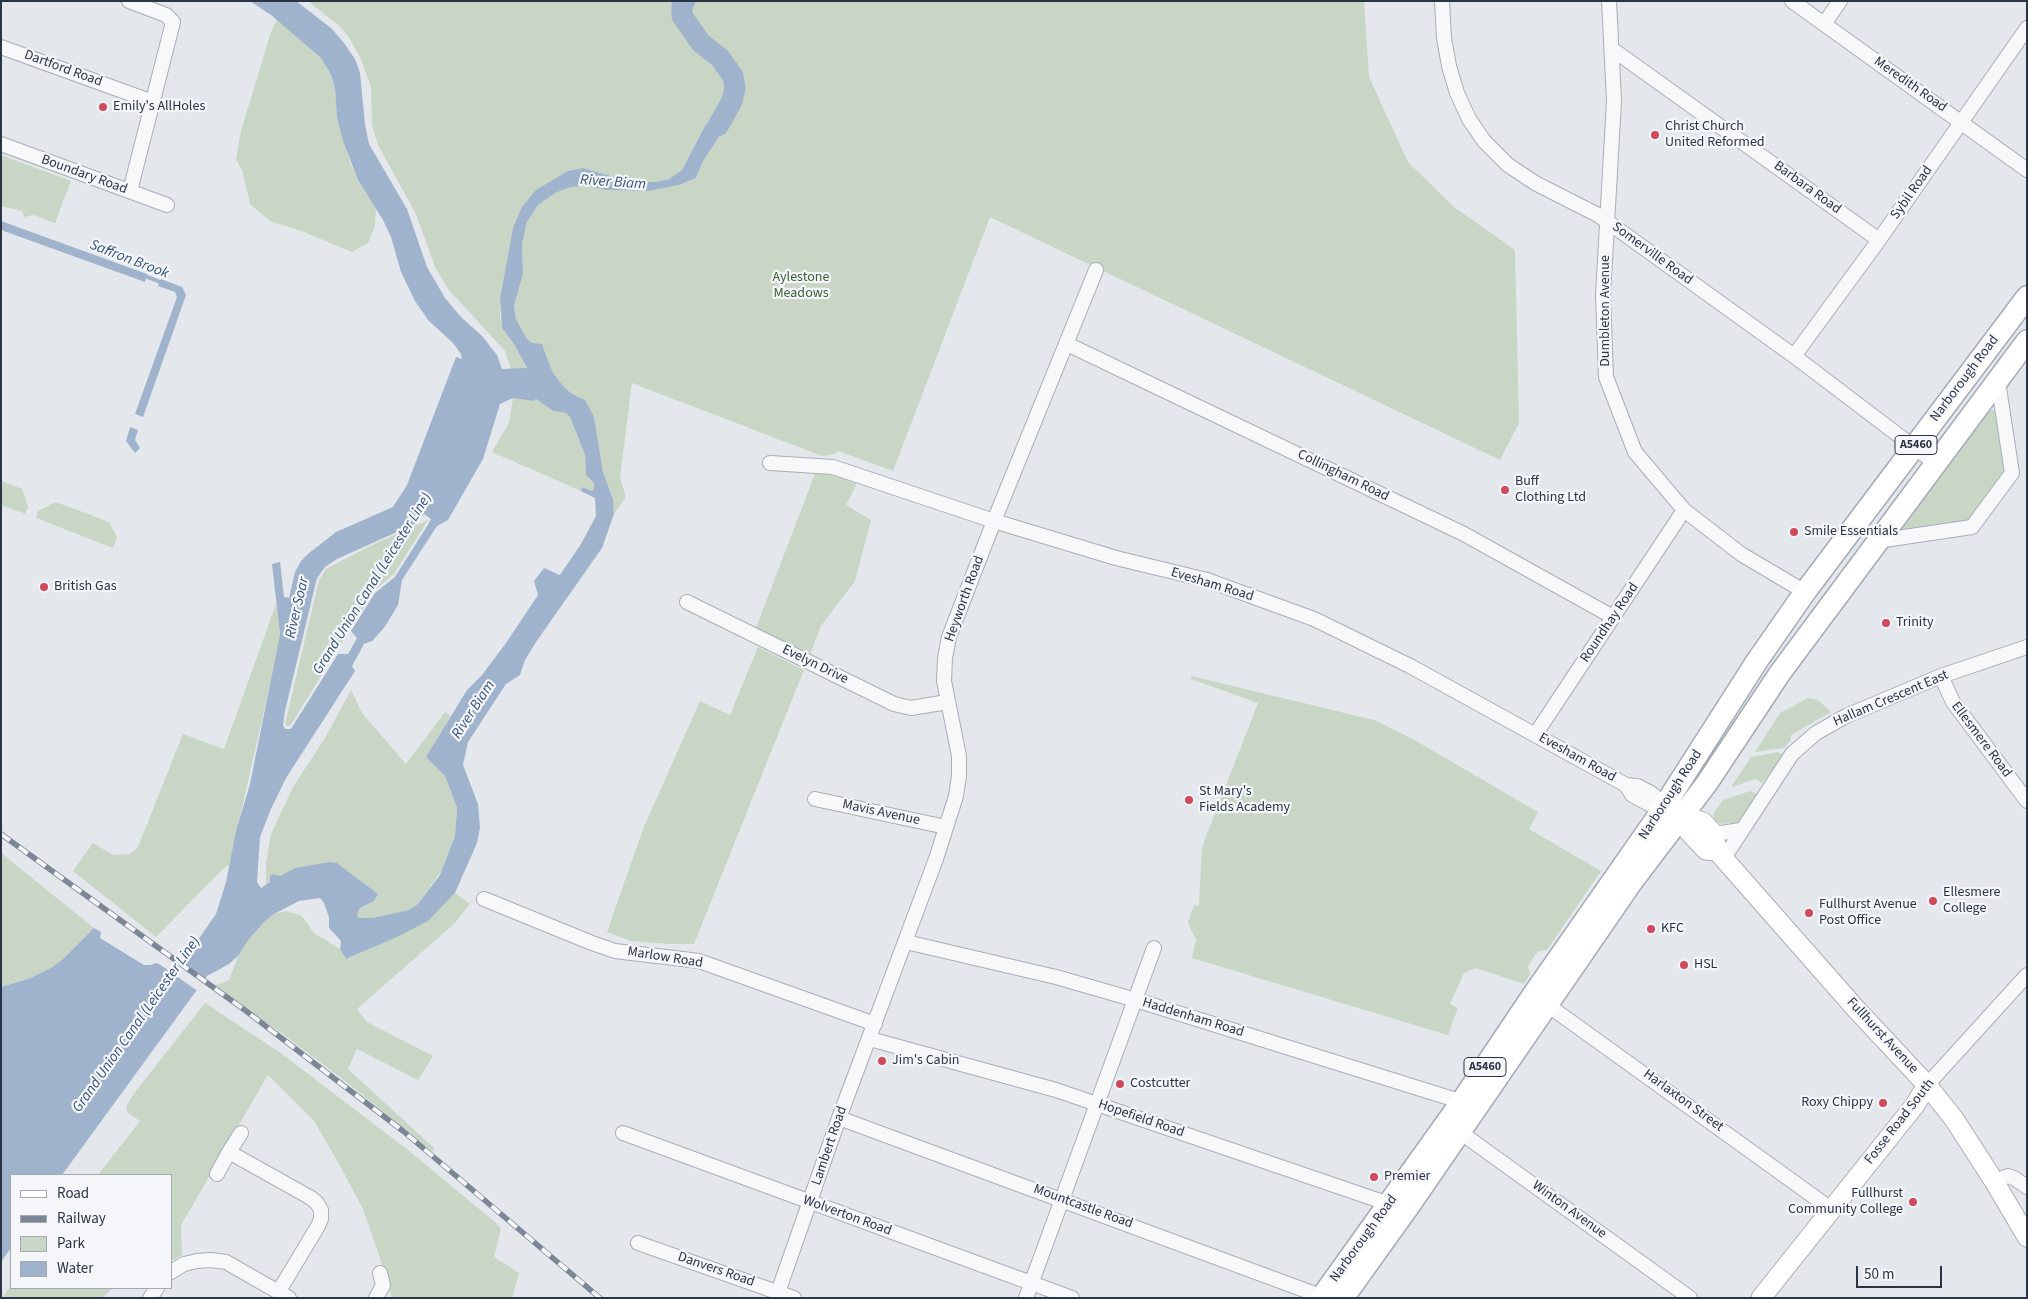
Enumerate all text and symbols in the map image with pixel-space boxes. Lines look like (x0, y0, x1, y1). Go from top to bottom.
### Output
street label: Dartford Road (22, 47, 104, 91)
street label: Meredith Road (1870, 54, 1950, 116)
place label: Emily's AllHoles (113, 99, 205, 115)
marker: Emily's AllHoles (97, 101, 109, 113)
place label: Christ Church United Reformed (1665, 119, 1765, 152)
marker: Christ Church United Reformed (1649, 129, 1661, 141)
street label: Boundary Road (39, 152, 129, 198)
street label: Barbara Road (1770, 158, 1844, 218)
street label: Sybil Road (1887, 163, 1937, 223)
water label: River Biam (579, 172, 647, 194)
street label: Somerville Road (1608, 219, 1696, 289)
water label: Saffron Brook (87, 237, 171, 283)
street label: Dumbleton Avenue (1598, 255, 1614, 367)
park label: Aylestone Meadows (773, 270, 829, 302)
street label: Narborough Road (1927, 333, 2003, 425)
road number: A5460 (1895, 436, 1937, 454)
street label: Collingham Road (1294, 447, 1392, 505)
place label: Buff Clothing Ltd (1515, 474, 1586, 507)
marker: Buff Clothing Ltd (1499, 484, 1511, 496)
water label: Grand Union Canal (Leicester Line) (310, 490, 436, 678)
place label: Smile Essentials (1804, 524, 1898, 540)
marker: Smile Essentials (1788, 526, 1800, 538)
street label: Heyworth Road (942, 554, 988, 644)
street label: Evesham Road (1169, 564, 1255, 606)
water label: River Soar (282, 576, 314, 640)
place label: British Gas (54, 579, 117, 595)
street label: Roundhay Road (1577, 580, 1643, 666)
marker: British Gas (38, 581, 50, 593)
place label: Trinity (1896, 615, 1934, 631)
marker: Trinity (1880, 617, 1892, 629)
street label: Evelyn Drive (779, 642, 851, 688)
street label: Hallam Crescent East (1831, 667, 1951, 731)
water label: River Biam (448, 677, 500, 743)
street label: Ellesmere Road (1947, 699, 2015, 781)
street label: Evesham Road (1535, 730, 1619, 786)
street label: Narborough Road (1636, 747, 1706, 843)
place label: St Mary's Fields Academy (1199, 784, 1290, 816)
marker: St Mary's Fields Academy (1183, 794, 1195, 806)
street label: Mavis Avenue (841, 797, 921, 829)
place label: Ellesmere College (1943, 885, 2001, 918)
marker: Ellesmere College (1927, 895, 1939, 907)
place label: Fullhurst Avenue Post Office (1819, 897, 1917, 930)
marker: Fullhurst Avenue Post Office (1803, 907, 1815, 919)
place label: KFC (1661, 921, 1684, 937)
marker: KFC (1645, 923, 1657, 935)
water label: Grand Union Canal (Leicester Line) (69, 934, 205, 1116)
street label: Marlow Road (626, 944, 704, 972)
place label: HSL (1694, 957, 1717, 973)
marker: HSL (1678, 959, 1690, 971)
street label: Haddenham Road (1140, 995, 1246, 1041)
street label: Fullhurst Avenue (1843, 995, 1921, 1077)
place label: Jim's Cabin (892, 1053, 960, 1069)
marker: Jim's Cabin (876, 1055, 888, 1067)
road number: A5460 (1464, 1058, 1506, 1076)
street label: Harlaxton Street (1640, 1066, 1726, 1136)
place label: Costcutter (1130, 1076, 1190, 1092)
street label: Fosse Road South (1861, 1076, 1939, 1168)
marker: Costcutter (1114, 1078, 1126, 1090)
place label: Roxy Chippy (1801, 1095, 1873, 1111)
street label: Hopefield Road (1096, 1096, 1186, 1142)
marker: Roxy Chippy (1877, 1097, 1889, 1109)
street label: Lambert Road (809, 1104, 851, 1188)
place label: Premier (1384, 1169, 1430, 1185)
marker: Premier (1368, 1171, 1380, 1183)
legend (10, 1174, 172, 1289)
street label: Winton Avenue (1529, 1177, 1609, 1243)
street label: Mountcastle Road (1031, 1181, 1135, 1233)
text: Road (57, 1183, 89, 1204)
place label: Fullhurst Community College (1788, 1186, 1903, 1218)
street label: Wolverton Road (800, 1192, 894, 1240)
street label: Narborough Road (1327, 1192, 1401, 1286)
marker: Fullhurst Community College (1907, 1196, 1919, 1208)
text: Railway (57, 1208, 106, 1229)
text: Park (57, 1233, 85, 1254)
street label: Danvers Road (675, 1249, 757, 1291)
scale bar (1858, 1256, 1944, 1288)
text: Water (57, 1258, 93, 1279)
text: 50 m (1864, 1264, 1894, 1285)

